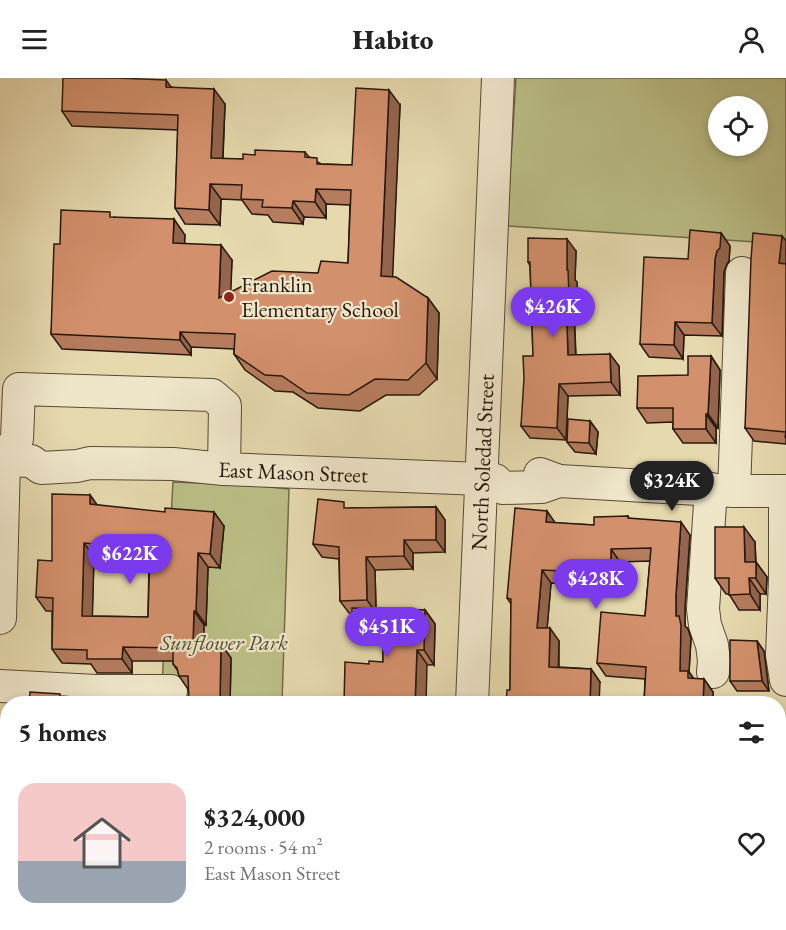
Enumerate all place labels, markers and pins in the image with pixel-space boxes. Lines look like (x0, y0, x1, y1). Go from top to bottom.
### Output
place label: Franklin Elementary School (241, 270, 399, 324)
pin: $426K (511, 287, 595, 338)
marker: Franklin Elementary School (222, 290, 236, 304)
pin: $324K (630, 461, 714, 512)
pin: $622K (88, 534, 172, 585)
pin: $428K (554, 559, 638, 610)
pin: $451K (345, 607, 429, 658)

